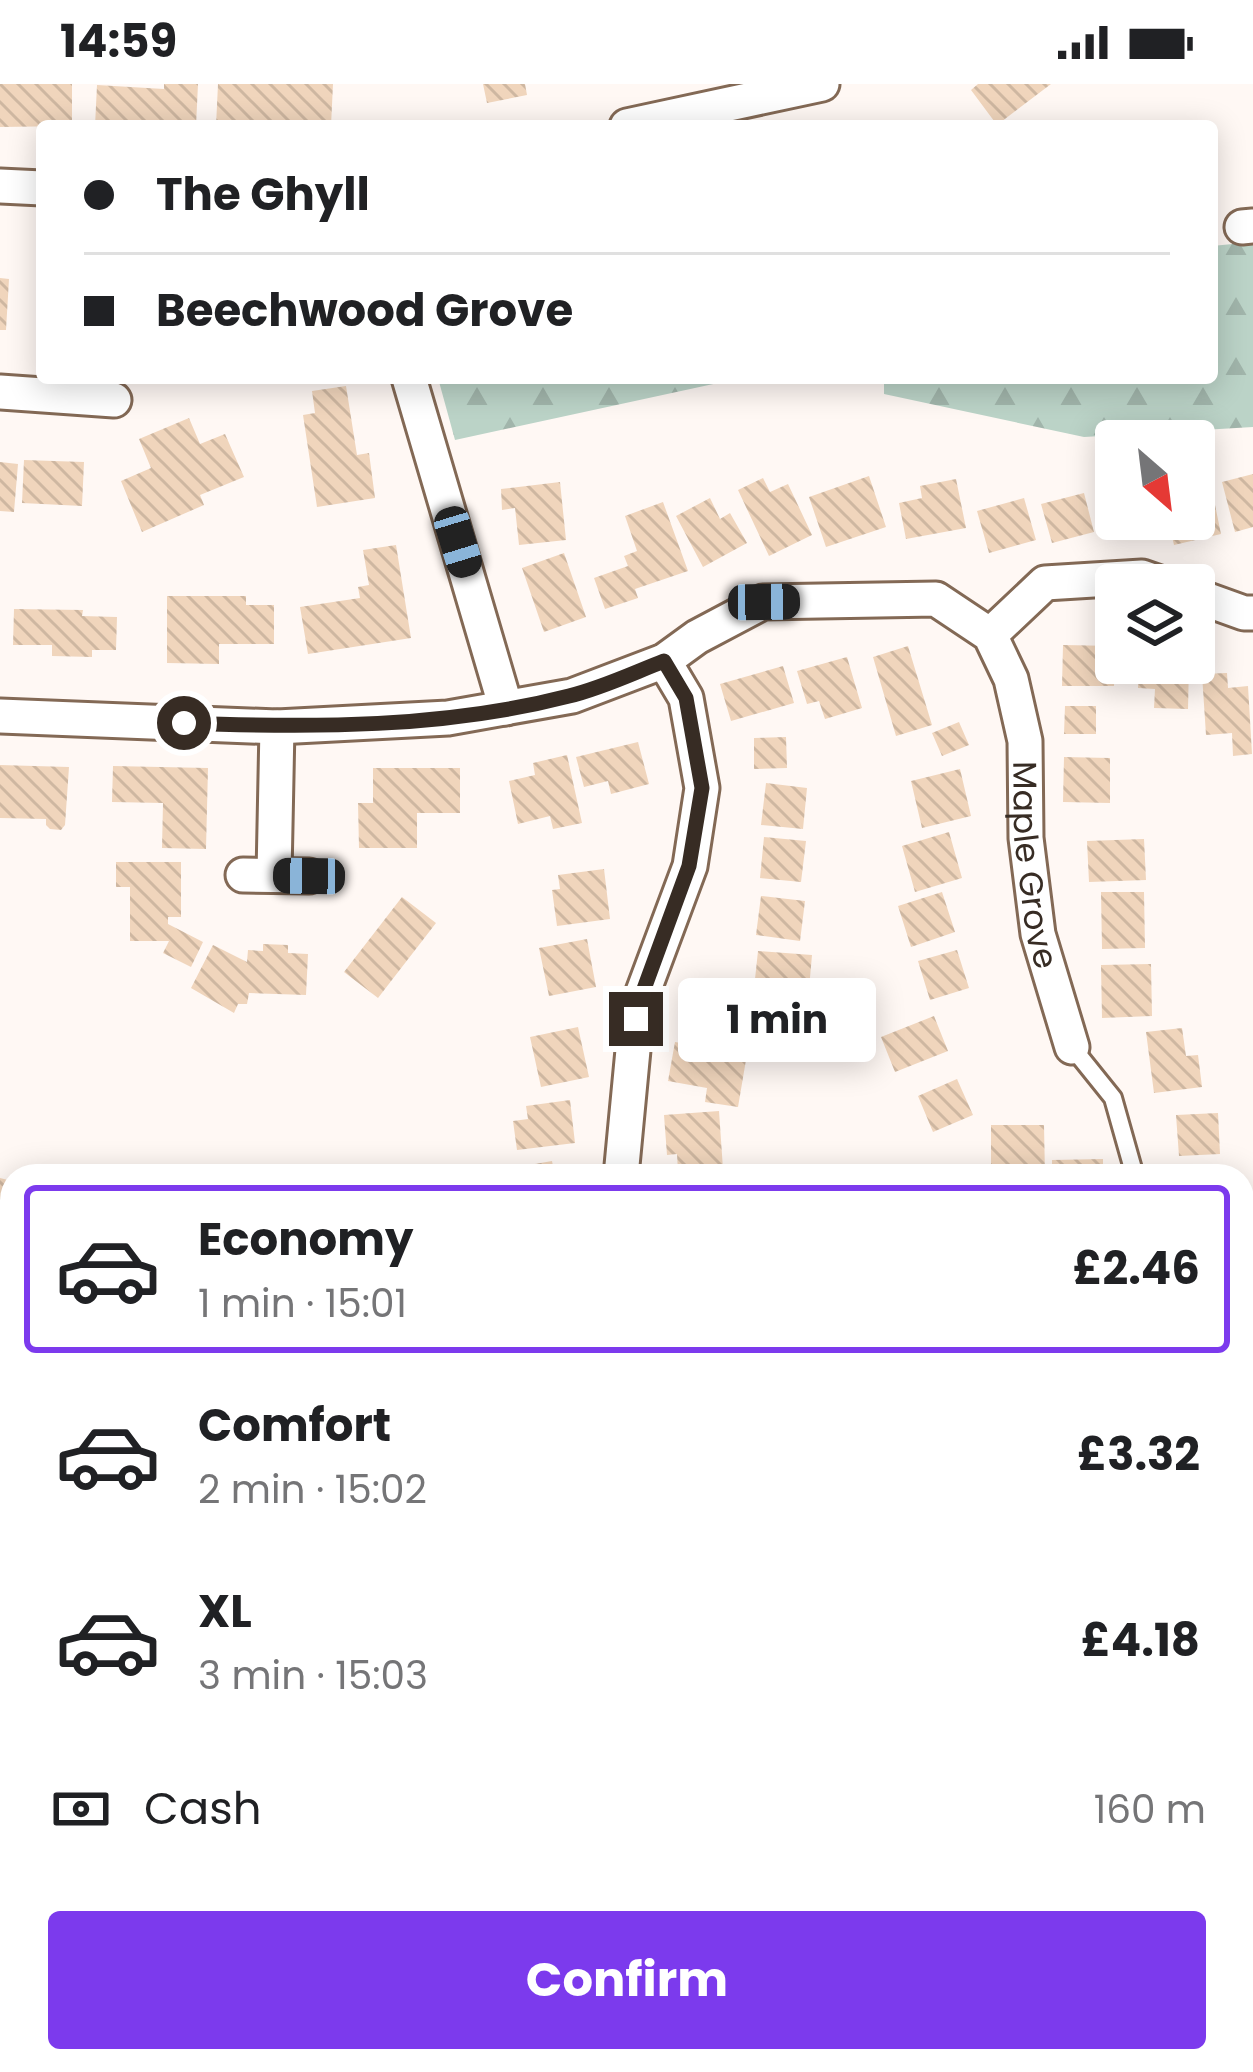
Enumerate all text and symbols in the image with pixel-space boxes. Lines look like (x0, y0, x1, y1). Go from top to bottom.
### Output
text: 14:59 (60, 10, 177, 73)
text: The Ghyll (156, 163, 370, 226)
text: Beechwood Grove (156, 279, 573, 342)
north arrow (1095, 420, 1215, 540)
map controls (1095, 420, 1215, 684)
car (430, 502, 486, 582)
button: layers (1095, 564, 1215, 684)
car (728, 583, 800, 621)
route start (157, 696, 211, 750)
street label: Maple Grove (1001, 761, 1070, 974)
car (273, 857, 345, 895)
callout: 1 min (678, 977, 876, 1061)
route end (609, 992, 663, 1046)
text: 1 min (726, 992, 828, 1047)
text: Economy (198, 1208, 413, 1271)
icon: car (54, 1215, 162, 1323)
text: £2.46 (1073, 1237, 1200, 1300)
text: 1 min · 15:01 (198, 1276, 407, 1331)
text: Comfort (198, 1394, 391, 1457)
icon: car (54, 1401, 162, 1509)
text: £3.32 (1077, 1423, 1200, 1486)
text: 2 min · 15:02 (198, 1462, 427, 1517)
text: XL (198, 1580, 252, 1643)
icon: car (54, 1587, 162, 1695)
text: £4.18 (1081, 1609, 1200, 1672)
text: 3 min · 15:03 (198, 1648, 428, 1703)
icon: cash (48, 1776, 114, 1842)
text: Cash (144, 1777, 261, 1840)
text: 160 m (1094, 1782, 1206, 1837)
button: Confirm (48, 1911, 1206, 2049)

